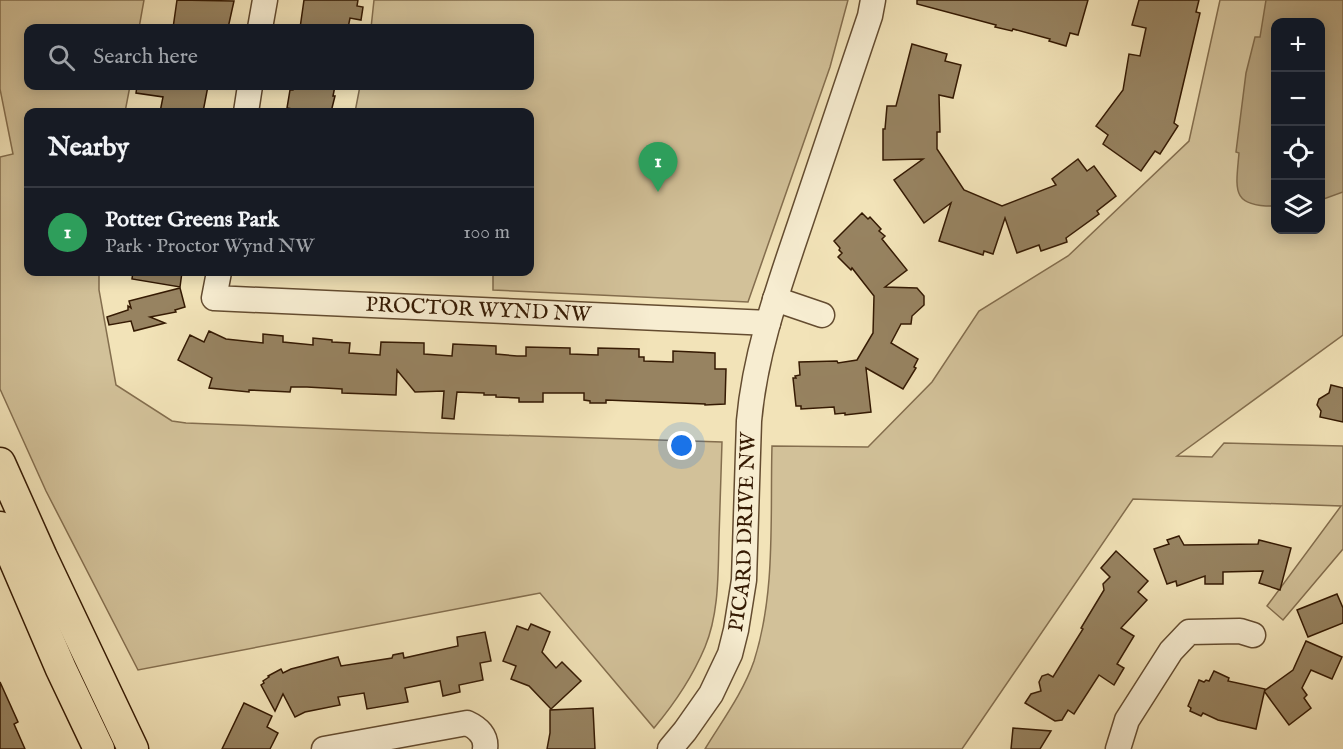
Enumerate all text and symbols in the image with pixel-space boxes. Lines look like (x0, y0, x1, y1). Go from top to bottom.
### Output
map controls (1271, 18, 1325, 234)
button: + (1271, 18, 1325, 72)
search box (24, 24, 534, 90)
icon: search (45, 41, 78, 74)
text: Search here (93, 43, 198, 71)
button: − (1271, 72, 1325, 126)
button: locate (1271, 126, 1325, 180)
text: Nearby (48, 131, 129, 164)
pin: 1 (638, 142, 678, 192)
button: layers (1271, 180, 1325, 234)
text: Potter Greens Park (105, 206, 279, 234)
text: 1 (64, 220, 71, 245)
text: 100 m (463, 220, 510, 245)
text: Park · Proctor Wynd NW (105, 234, 314, 259)
street label: PROCTOR WYND NW (365, 291, 593, 329)
your location (667, 431, 696, 460)
street label: PICARD DRIVE NW (722, 431, 762, 634)

